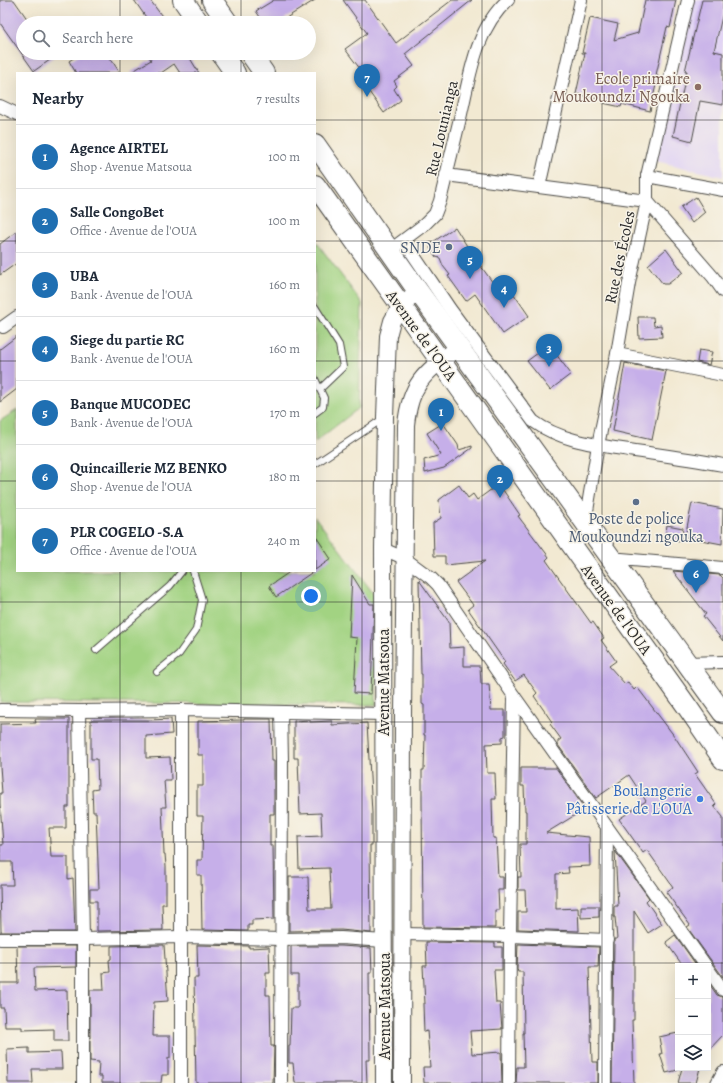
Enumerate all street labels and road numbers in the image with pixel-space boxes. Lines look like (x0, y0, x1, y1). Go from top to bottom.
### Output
street label: Rue Lounianga (420, 78, 464, 178)
street label: Rue des Écoles (599, 209, 641, 306)
street label: Avenue de l'OUA (380, 285, 462, 386)
street label: Avenue de l'OUA (575, 559, 657, 660)
street label: Avenue Matsoua (373, 628, 395, 737)
street label: Avenue Matsoua (374, 952, 396, 1061)

